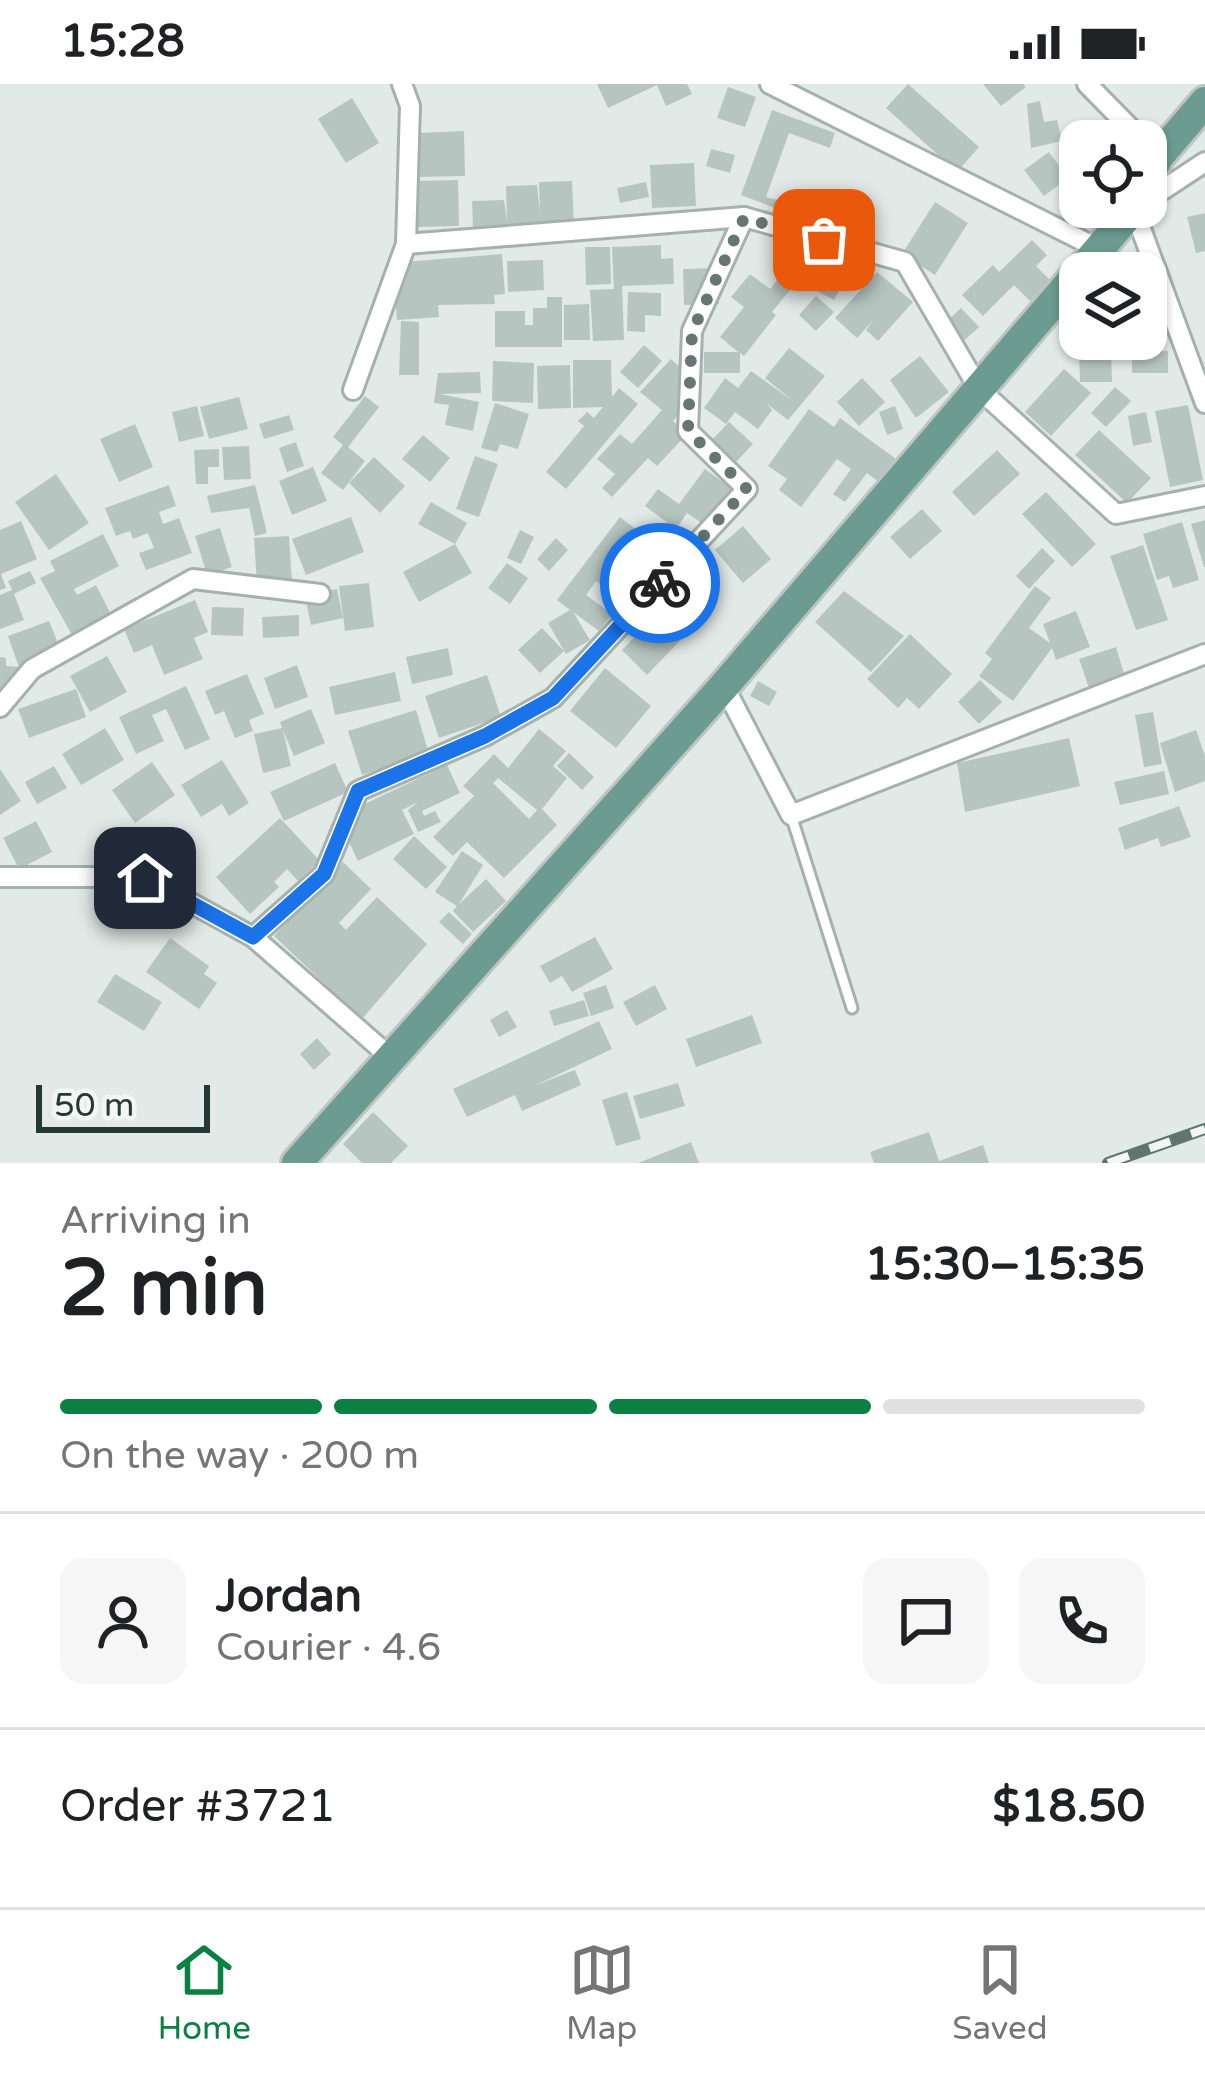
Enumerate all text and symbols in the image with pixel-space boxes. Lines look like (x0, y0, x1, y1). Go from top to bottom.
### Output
text: 15:28 (60, 15, 185, 69)
map controls (1059, 120, 1167, 360)
button: locate (1059, 120, 1167, 228)
pin (773, 189, 875, 291)
icon: bag (791, 207, 857, 273)
button: layers (1059, 252, 1167, 360)
courier (600, 523, 720, 643)
icon: bike (627, 550, 693, 616)
pin (94, 827, 196, 929)
icon: home (112, 845, 178, 911)
scale bar (36, 1079, 210, 1132)
text: 50 m (54, 1086, 134, 1125)
text: Arriving in (60, 1197, 251, 1244)
text: 15:30–15:35 (865, 1238, 1145, 1292)
text: 2 min (60, 1242, 268, 1336)
text: On the way · 200 m (60, 1432, 419, 1479)
button: person (60, 1558, 186, 1684)
button: chat (863, 1558, 989, 1684)
button: phone (1019, 1558, 1145, 1684)
text: Jordan (216, 1570, 362, 1624)
text: Courier · 4.6 (216, 1624, 441, 1671)
text: Order #3721 (60, 1780, 336, 1834)
text: $18.50 (993, 1780, 1145, 1834)
tab: Home (157, 1937, 251, 2048)
tab: Map (566, 1937, 637, 2048)
tab: Saved (952, 1937, 1048, 2048)

